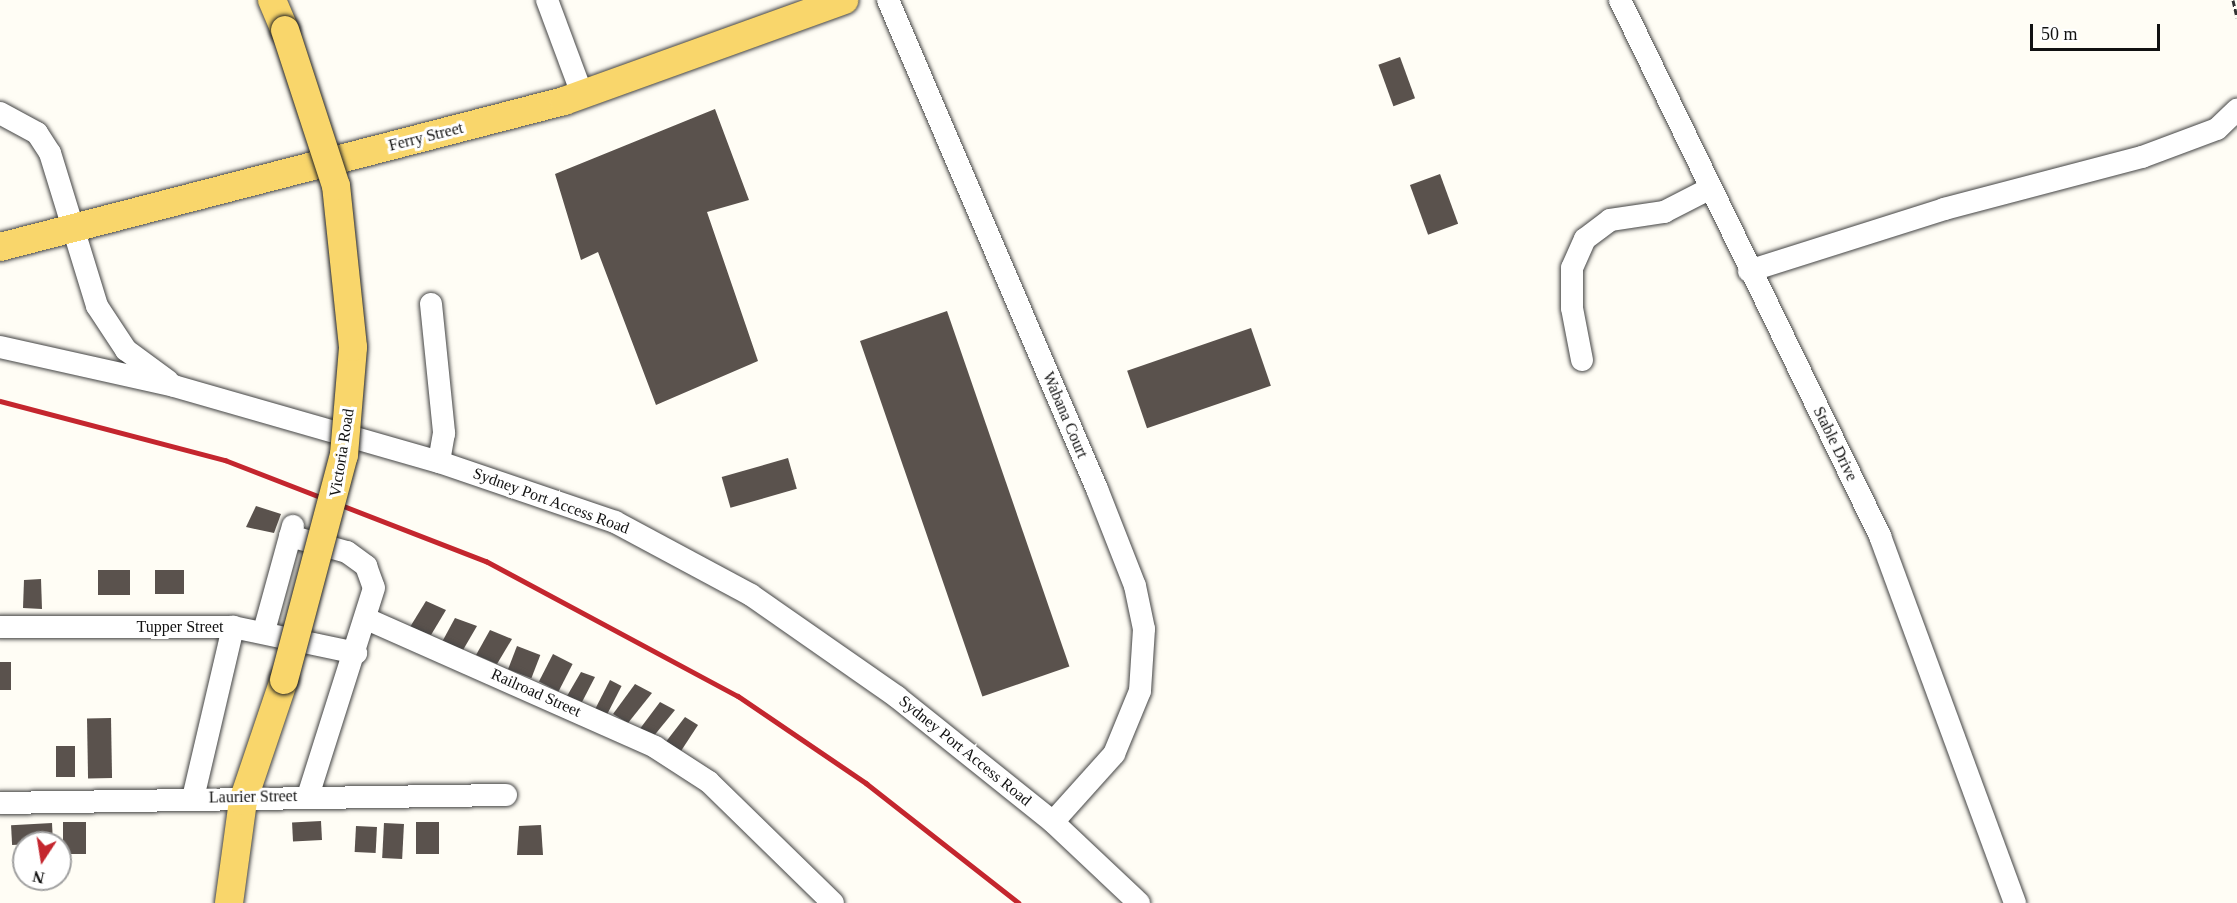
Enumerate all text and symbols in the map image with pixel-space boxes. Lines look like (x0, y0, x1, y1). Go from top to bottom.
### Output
scale bar (2033, 12, 2164, 50)
text: 50 m (2041, 24, 2078, 44)
street label: Ferry Street (387, 118, 465, 156)
street label: Wabana Court (1038, 369, 1092, 461)
street label: Stable Drive (1809, 404, 1861, 484)
street label: Victoria Road (326, 407, 358, 499)
street label: Sydney Port Access Road (470, 464, 632, 538)
street label: Tupper Street (137, 617, 223, 637)
street label: Railroad Street (488, 665, 584, 721)
street label: Sydney Port Access Road (895, 691, 1035, 811)
street label: Laurier Street (209, 787, 297, 807)
north arrow (12, 831, 72, 891)
text: N (31, 868, 46, 887)

